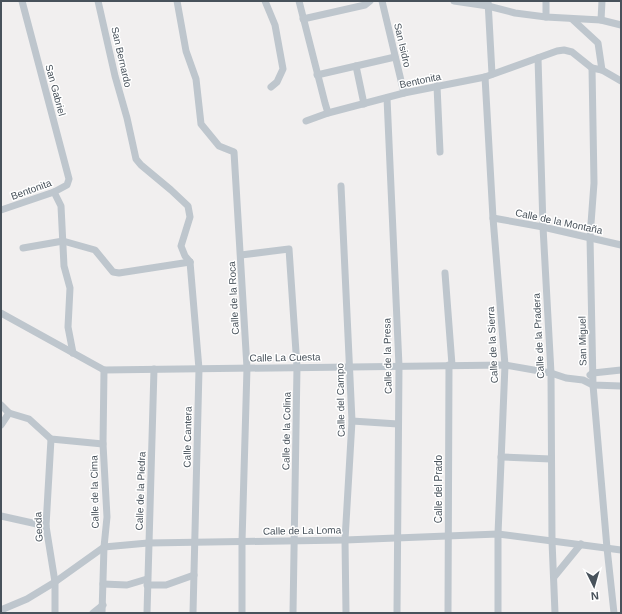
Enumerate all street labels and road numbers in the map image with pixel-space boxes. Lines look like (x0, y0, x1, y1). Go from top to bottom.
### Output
street label: San Isidro (392, 22, 413, 69)
street label: San Bernardo (109, 26, 134, 89)
street label: San Gabriel (43, 63, 68, 117)
street label: Bentonita (398, 71, 442, 90)
street label: Bentonita (9, 177, 53, 202)
street label: Calle de la Montaña (514, 207, 604, 236)
street label: Calle de la Roca (226, 261, 241, 335)
street label: Calle de la Pradera (531, 293, 546, 379)
street label: Calle de la Sierra (485, 306, 500, 384)
street label: San Miguel (577, 316, 588, 366)
street label: Calle de la Presa (381, 317, 394, 394)
street label: Calle La Cuesta (249, 351, 321, 364)
street label: Calle del Campo (334, 363, 347, 437)
street label: Calle de la Colina (280, 391, 293, 470)
street label: Calle Cantera (181, 406, 194, 468)
street label: Calle de la Piedra (134, 451, 147, 531)
street label: Calle del Prado (433, 454, 444, 523)
street label: Calle de la Cima (88, 455, 101, 529)
street label: Geoda (32, 511, 45, 542)
street label: Calle de La Loma (263, 524, 342, 537)

